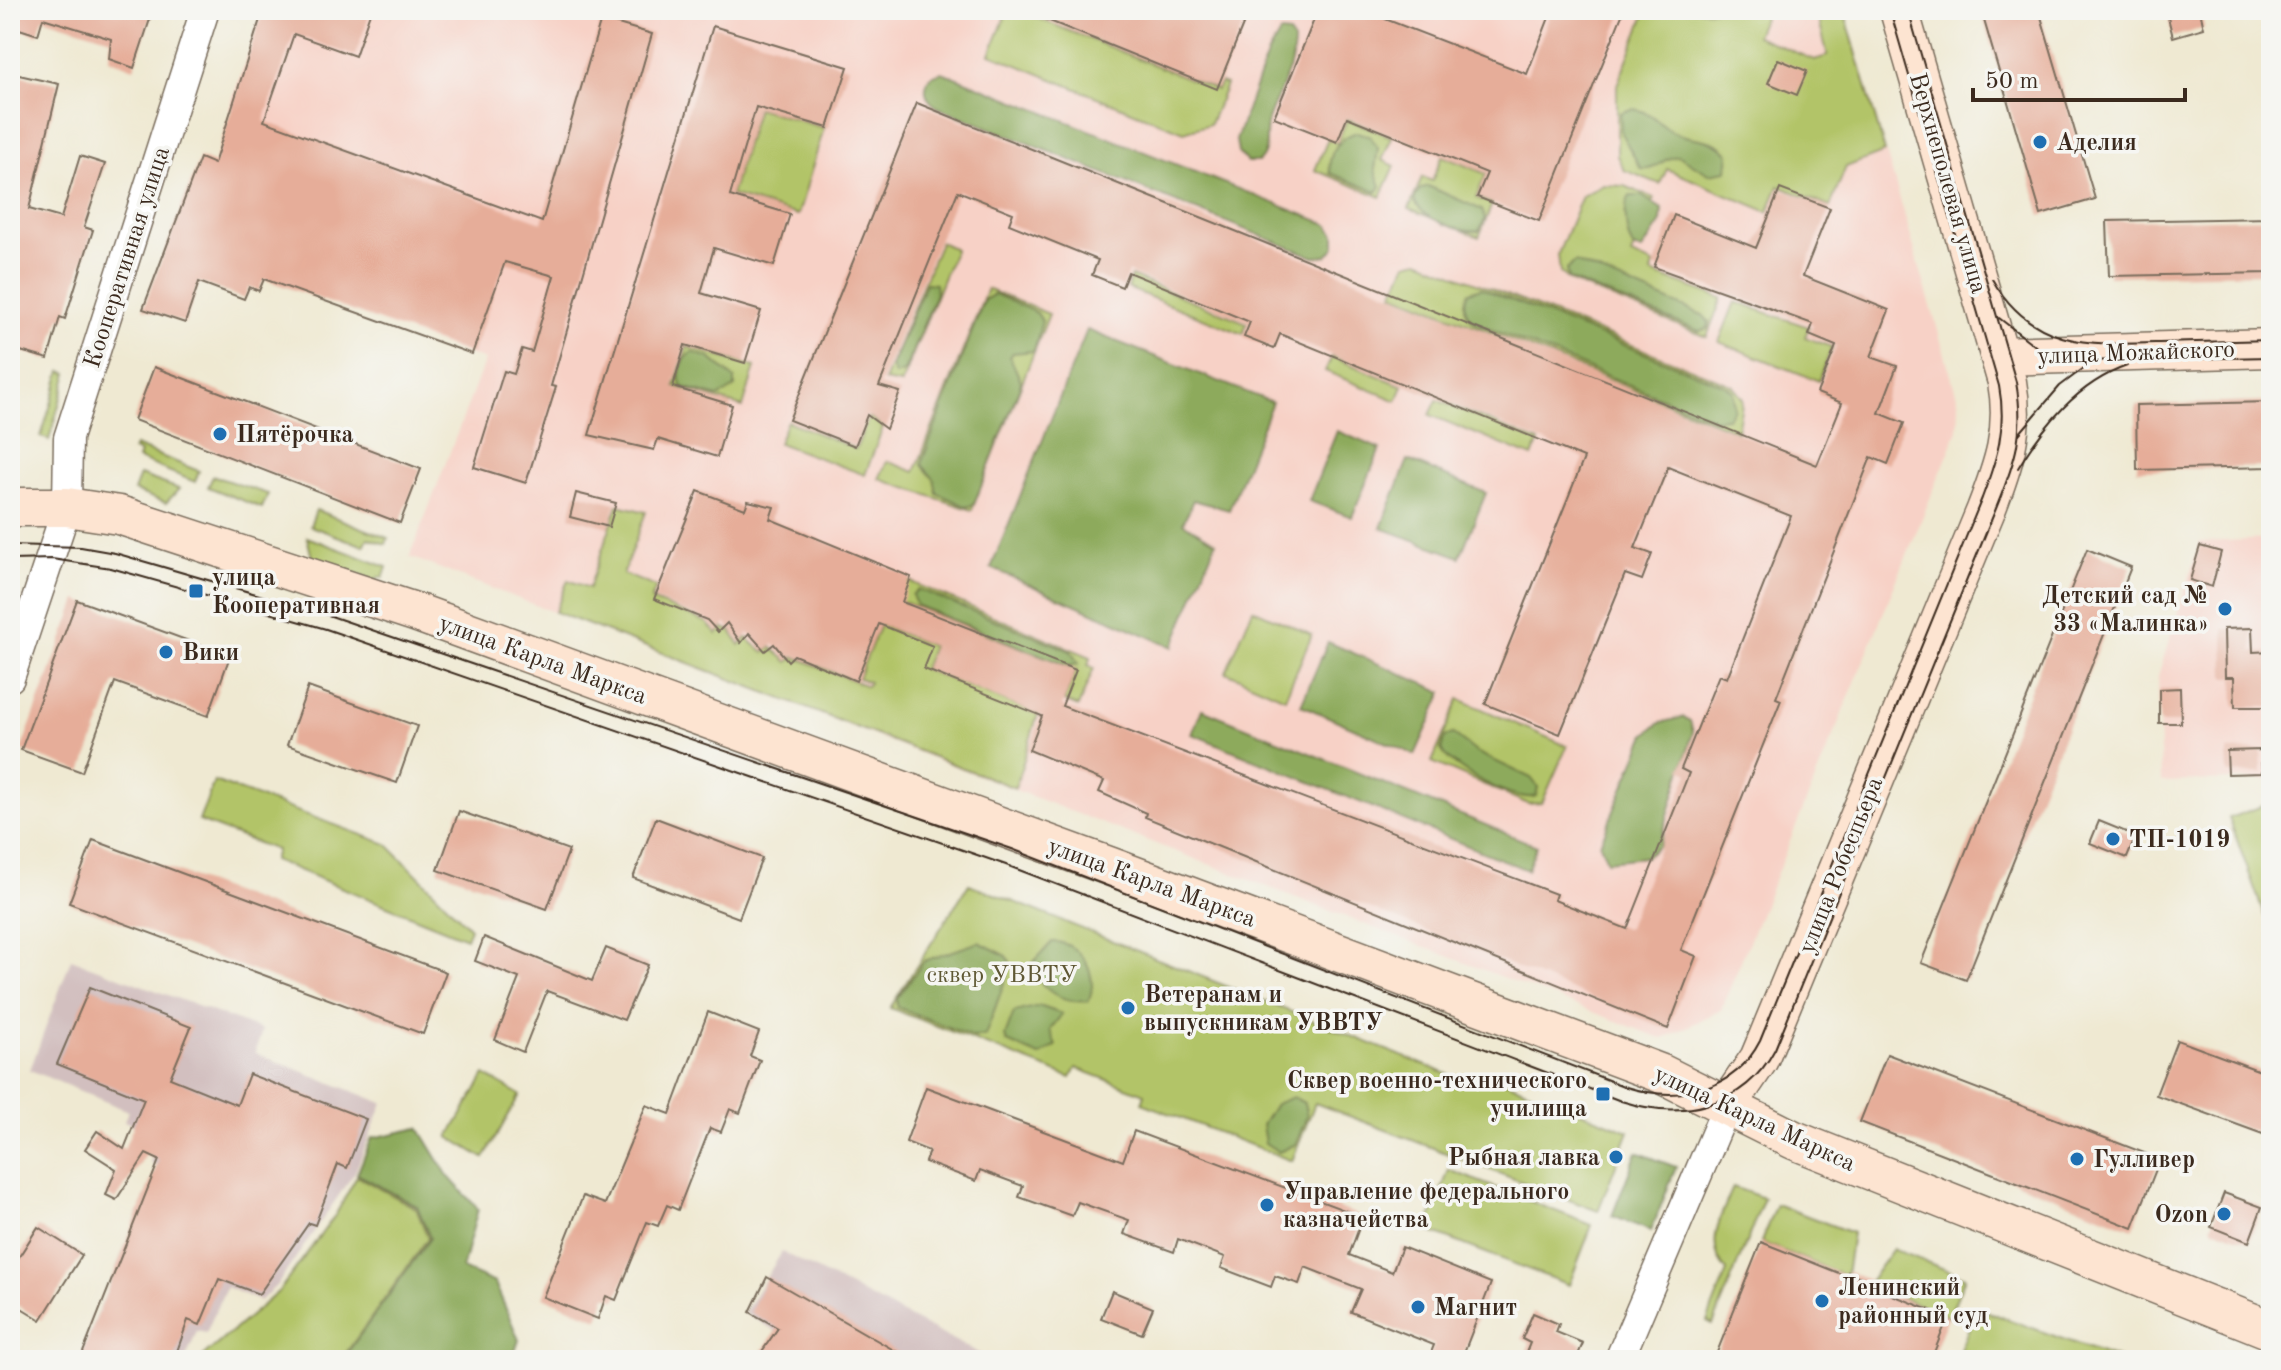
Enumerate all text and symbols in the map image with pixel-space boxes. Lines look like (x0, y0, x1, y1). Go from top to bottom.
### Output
scale bar (1973, 52, 2185, 102)
text: 50 m (1985, 70, 2039, 94)
street label: Верхнеполевая улица (1904, 71, 1990, 297)
place label: Аделия (2056, 132, 2137, 156)
marker: Аделия (2031, 133, 2049, 151)
street label: Кооперативная улица (81, 144, 175, 371)
street label: улица Можайского (2037, 339, 2235, 369)
place label: Пятёрочка (236, 424, 354, 448)
marker: Пятёрочка (211, 425, 229, 443)
place label: улица Кооперативная (212, 567, 380, 619)
marker: улица Кооперативная (187, 582, 205, 600)
place label: Детский сад № 33 «Малинка» (2042, 585, 2209, 637)
marker: Детский сад № 33 «Малинка» (2216, 600, 2234, 618)
street label: улица Карла Маркса (435, 612, 650, 710)
place label: Вики (182, 642, 239, 666)
marker: Вики (157, 643, 175, 661)
street label: улица Робеспьера (1796, 774, 1888, 957)
place label: ТП-1019 (2129, 829, 2230, 853)
marker: ТП-1019 (2104, 830, 2122, 848)
street label: улица Карла Маркса (1044, 835, 1259, 933)
park label: сквер УВВТУ (927, 964, 1077, 988)
place label: Ветеранам и выпускникам УВВТУ (1144, 984, 1384, 1036)
marker: Ветеранам и выпускникам УВВТУ (1119, 999, 1137, 1017)
street label: улица Карла Маркса (1650, 1063, 1859, 1177)
place label: Сквер военно-технического училища (1287, 1070, 1587, 1122)
marker: Сквер военно-технического училища (1594, 1085, 1612, 1103)
place label: Рыбная лавка (1448, 1147, 1600, 1171)
marker: Рыбная лавка (1607, 1148, 1625, 1166)
place label: Гулливер (2093, 1149, 2195, 1173)
marker: Гулливер (2068, 1150, 2086, 1168)
place label: Управление федерального казначейства (1283, 1181, 1569, 1233)
marker: Управление федерального казначейства (1258, 1196, 1276, 1214)
place label: Ozon (2154, 1204, 2208, 1228)
marker: Ozon (2215, 1205, 2233, 1223)
place label: Ленинский районный суд (1838, 1277, 1988, 1329)
marker: Ленинский районный суд (1813, 1292, 1831, 1310)
place label: Магнит (1434, 1297, 1517, 1321)
marker: Магнит (1409, 1298, 1427, 1316)

